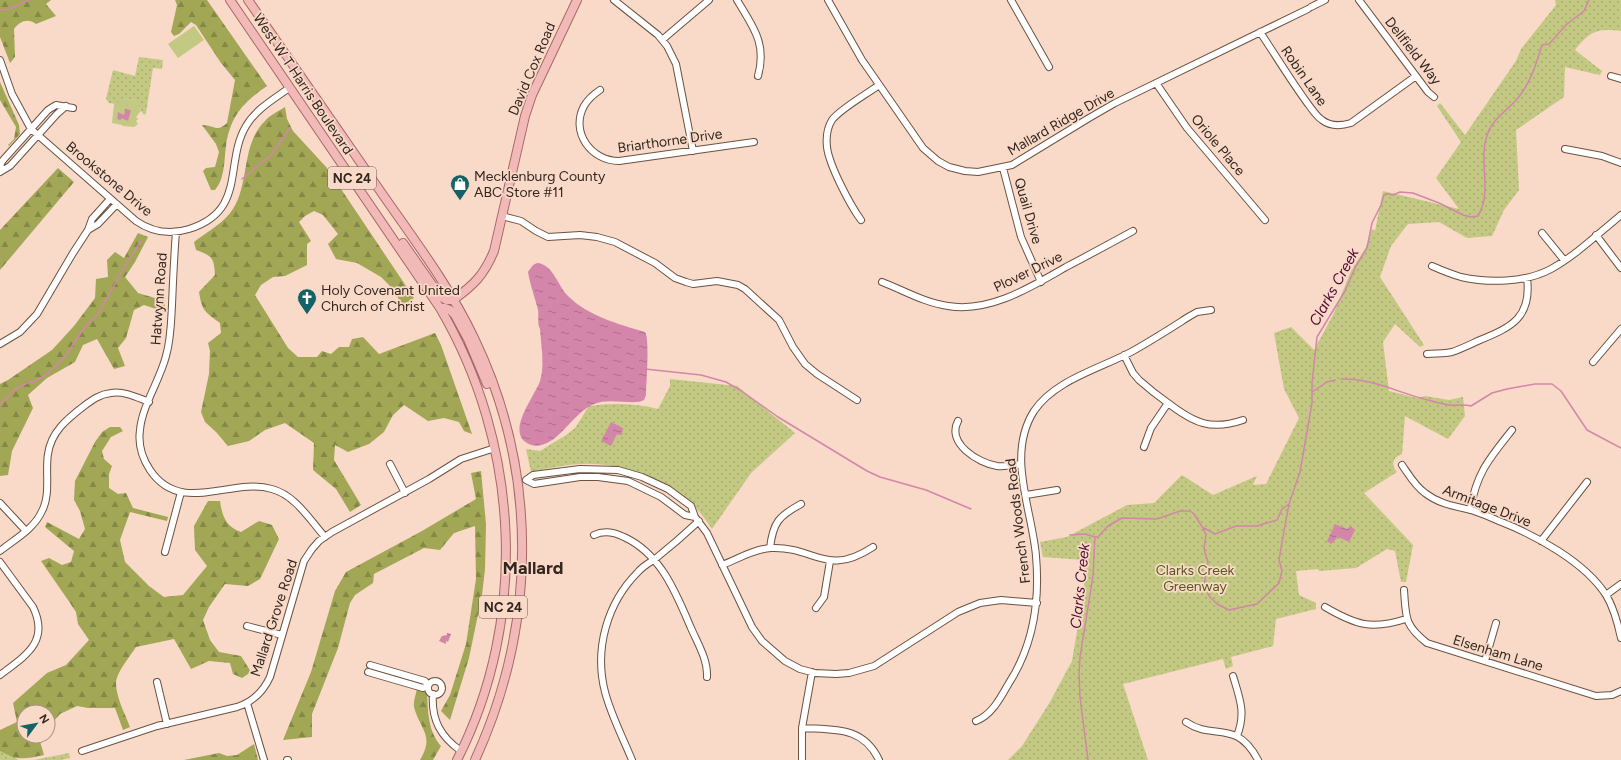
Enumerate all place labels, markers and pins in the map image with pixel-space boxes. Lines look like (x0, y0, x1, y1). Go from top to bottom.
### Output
place label: Mecklenburg County ABC Store #11 (474, 168, 606, 201)
shop icon: Mecklenburg County ABC Store #11 (449, 173, 471, 201)
place label: Holy Covenant United Church of Christ (321, 282, 460, 315)
church icon: Holy Covenant United Church of Christ (296, 287, 318, 315)

